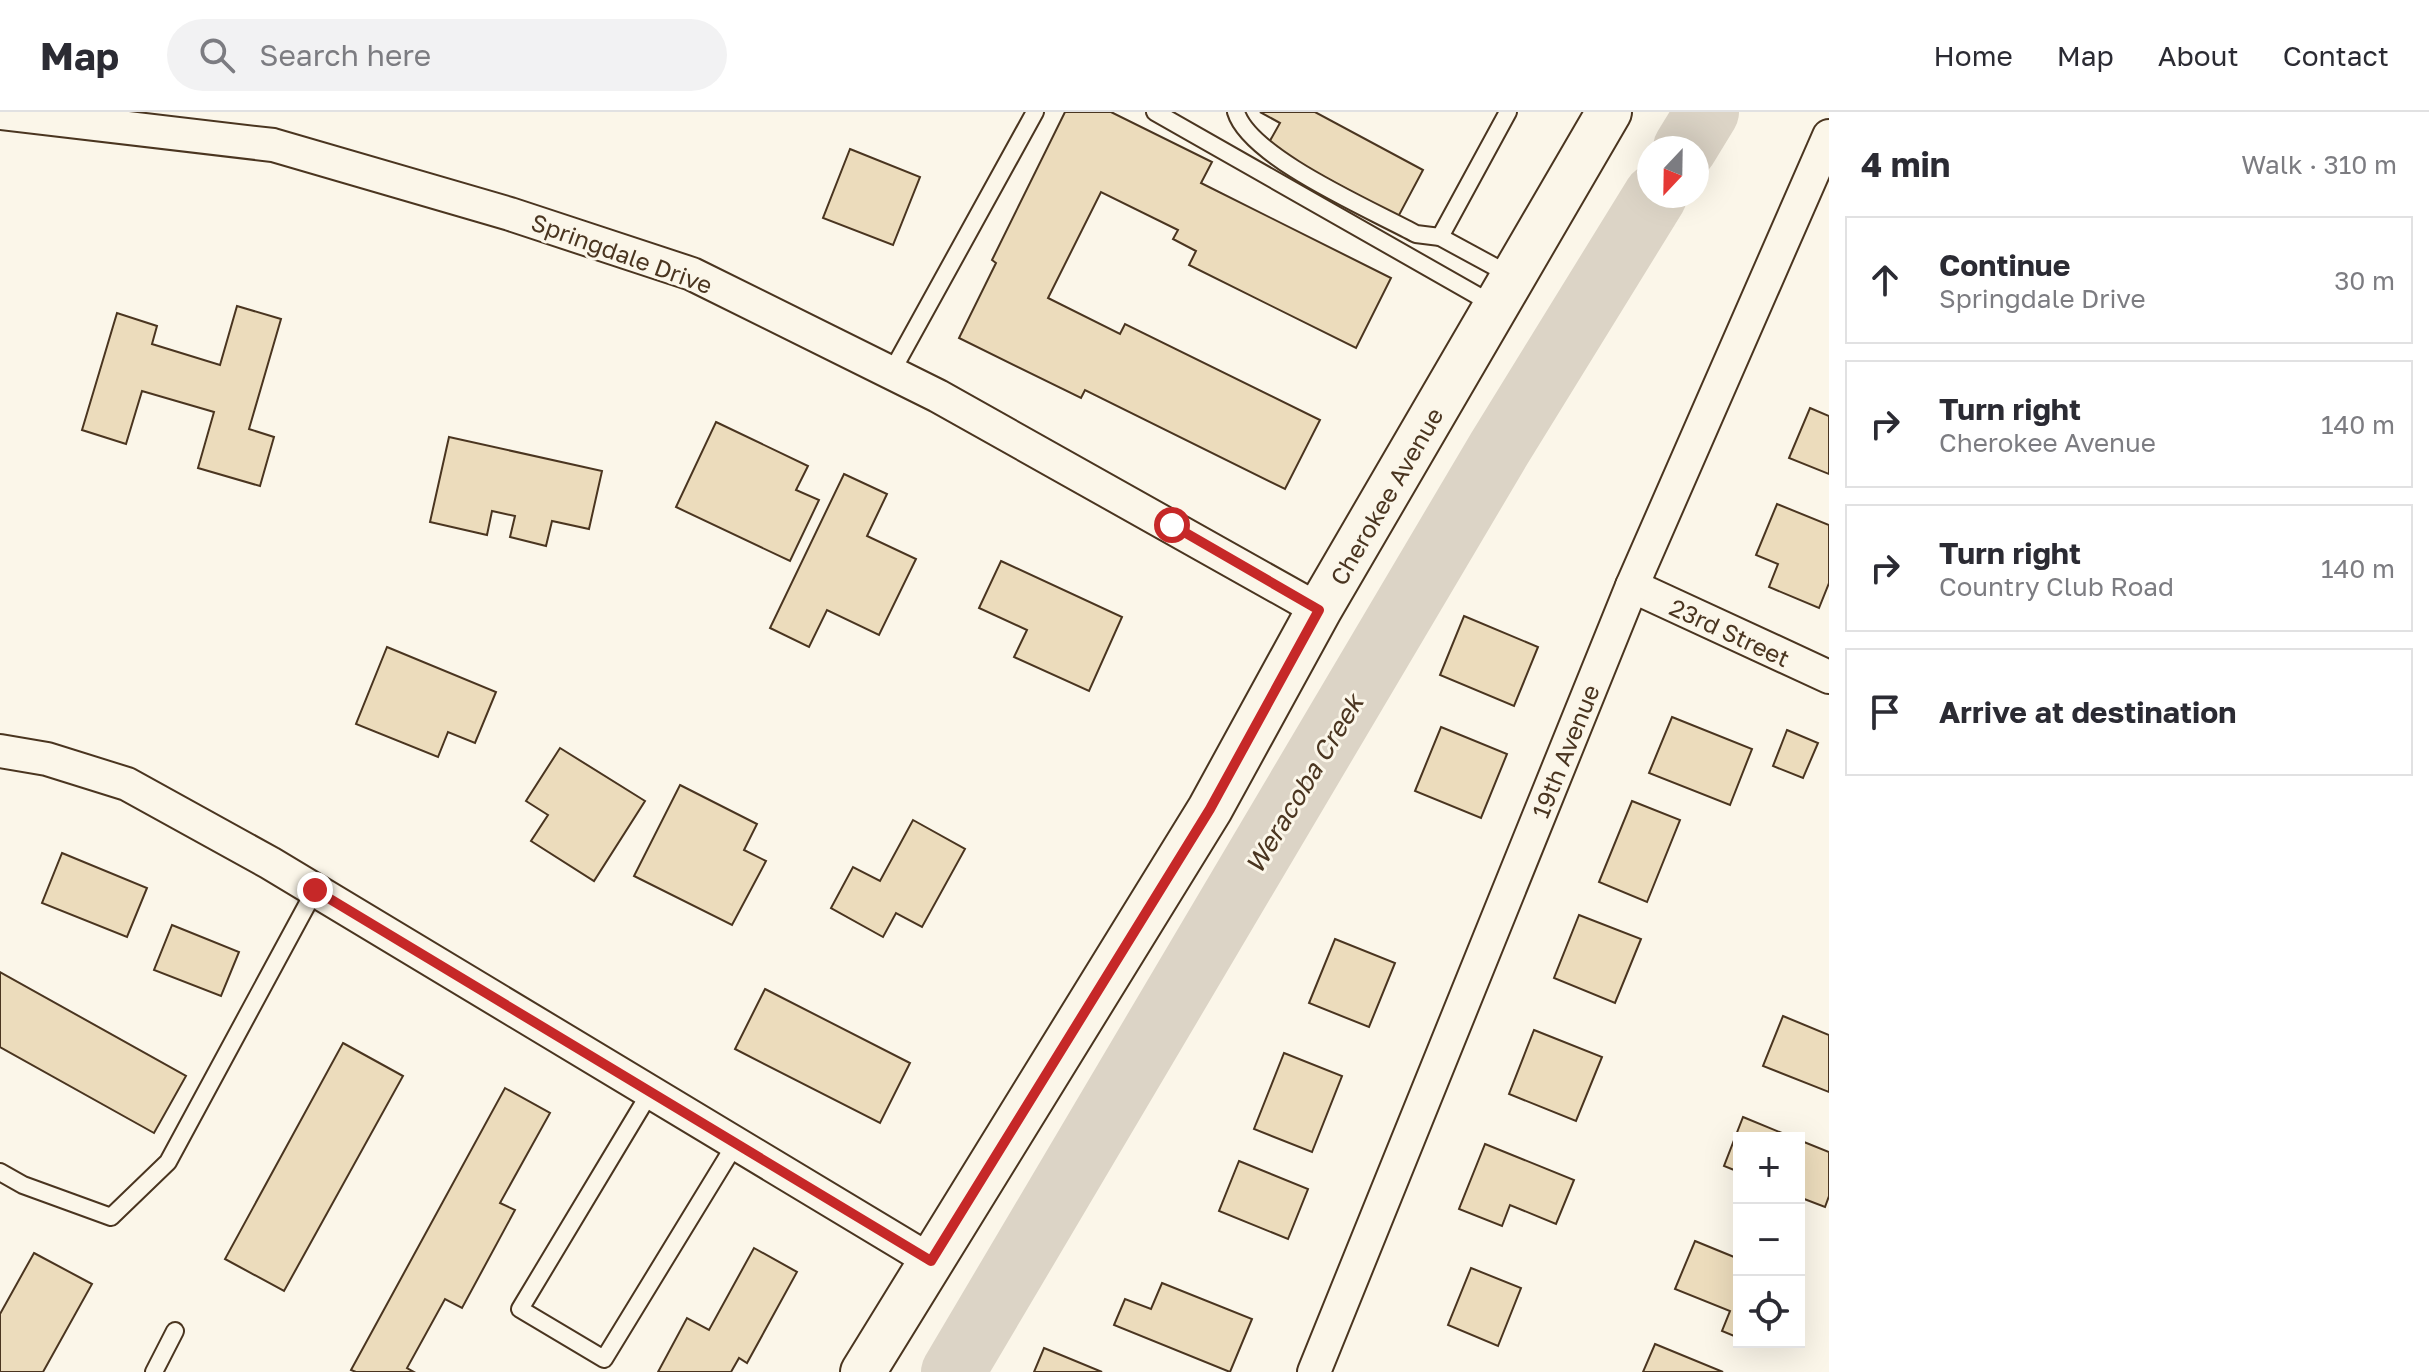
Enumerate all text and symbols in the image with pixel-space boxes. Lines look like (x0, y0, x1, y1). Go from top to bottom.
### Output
search box (167, 19, 727, 91)
text: Map (40, 33, 119, 78)
icon: search (195, 33, 239, 77)
text: Search here (259, 37, 431, 73)
text: Home (1934, 39, 2013, 72)
text: Map (2057, 39, 2114, 72)
text: About (2158, 39, 2239, 72)
text: Contact (2283, 39, 2389, 72)
north arrow (1637, 136, 1709, 208)
text: 4 min (1861, 144, 1950, 184)
text: Walk · 310 m (2241, 149, 2397, 180)
street label: Springdale Drive (527, 207, 717, 299)
text: Continue (1939, 247, 2070, 283)
icon: ahead (1863, 258, 1907, 302)
text: 30 m (2334, 265, 2395, 296)
text: Springdale Drive (1939, 283, 2145, 314)
text: Turn right (1939, 391, 2081, 427)
street label: Cherokee Avenue (1323, 402, 1449, 590)
icon: right (1863, 402, 1907, 446)
text: 140 m (2321, 409, 2395, 440)
text: Cherokee Avenue (1939, 427, 2156, 458)
route start (1154, 507, 1190, 543)
text: Turn right (1939, 535, 2081, 571)
icon: right (1863, 546, 1907, 590)
text: 140 m (2321, 553, 2395, 584)
text: Country Club Road (1939, 571, 2174, 602)
street label: 23rd Street (1665, 592, 1795, 672)
street label: 19th Avenue (1525, 680, 1605, 822)
water label: Weracoba Creek (1238, 687, 1371, 879)
icon: arrive (1863, 690, 1907, 734)
text: Arrive at destination (1939, 694, 2236, 730)
route end (297, 872, 333, 908)
map controls (1733, 1132, 1805, 1348)
button: + (1733, 1132, 1805, 1204)
button: − (1733, 1204, 1805, 1276)
button: locate (1733, 1276, 1805, 1348)

